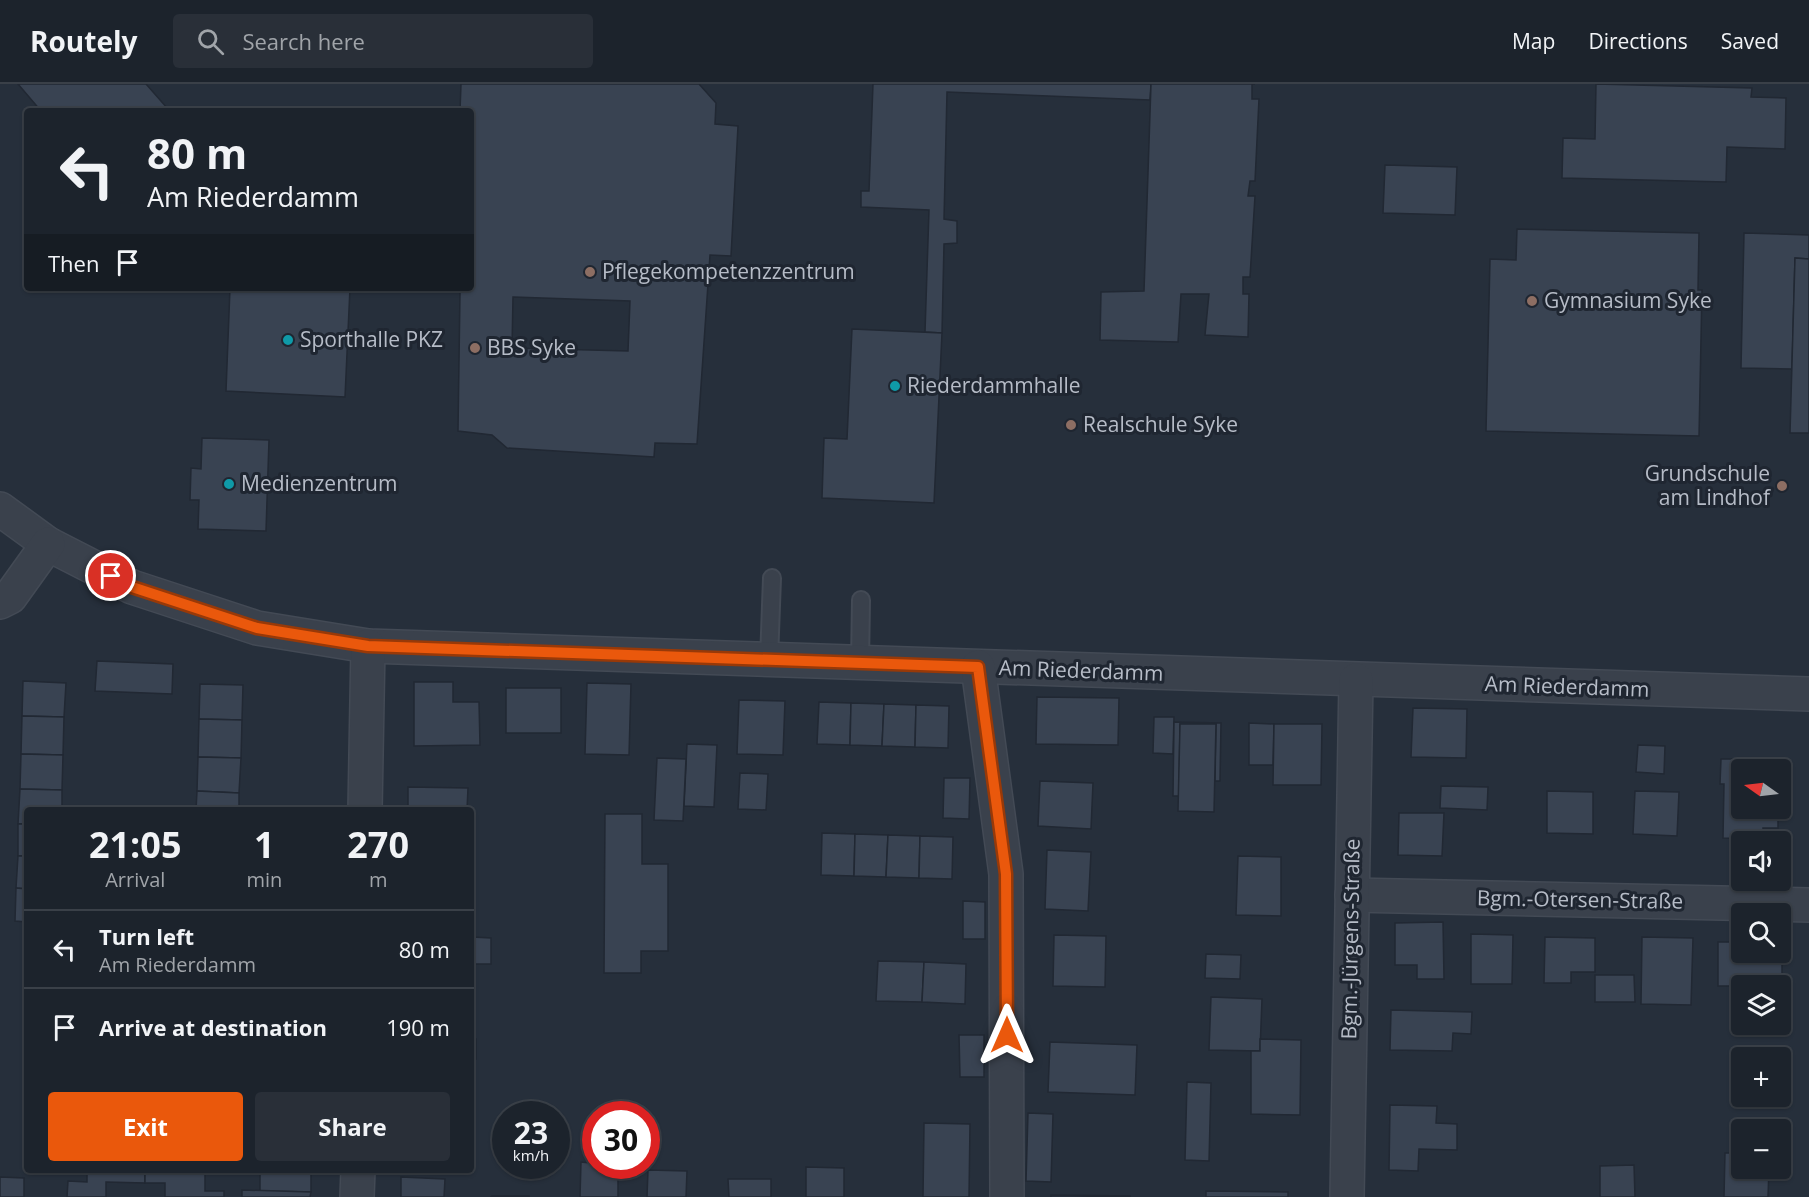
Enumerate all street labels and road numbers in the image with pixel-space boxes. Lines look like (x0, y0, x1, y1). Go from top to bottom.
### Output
street label: Am Riederdamm (998, 653, 1164, 687)
street label: Am Riederdamm (1484, 669, 1650, 703)
street label: Bgm.-Jürgens-Straße (1334, 838, 1366, 1040)
street label: Bgm.-Otersen-Straße (1477, 883, 1683, 915)

